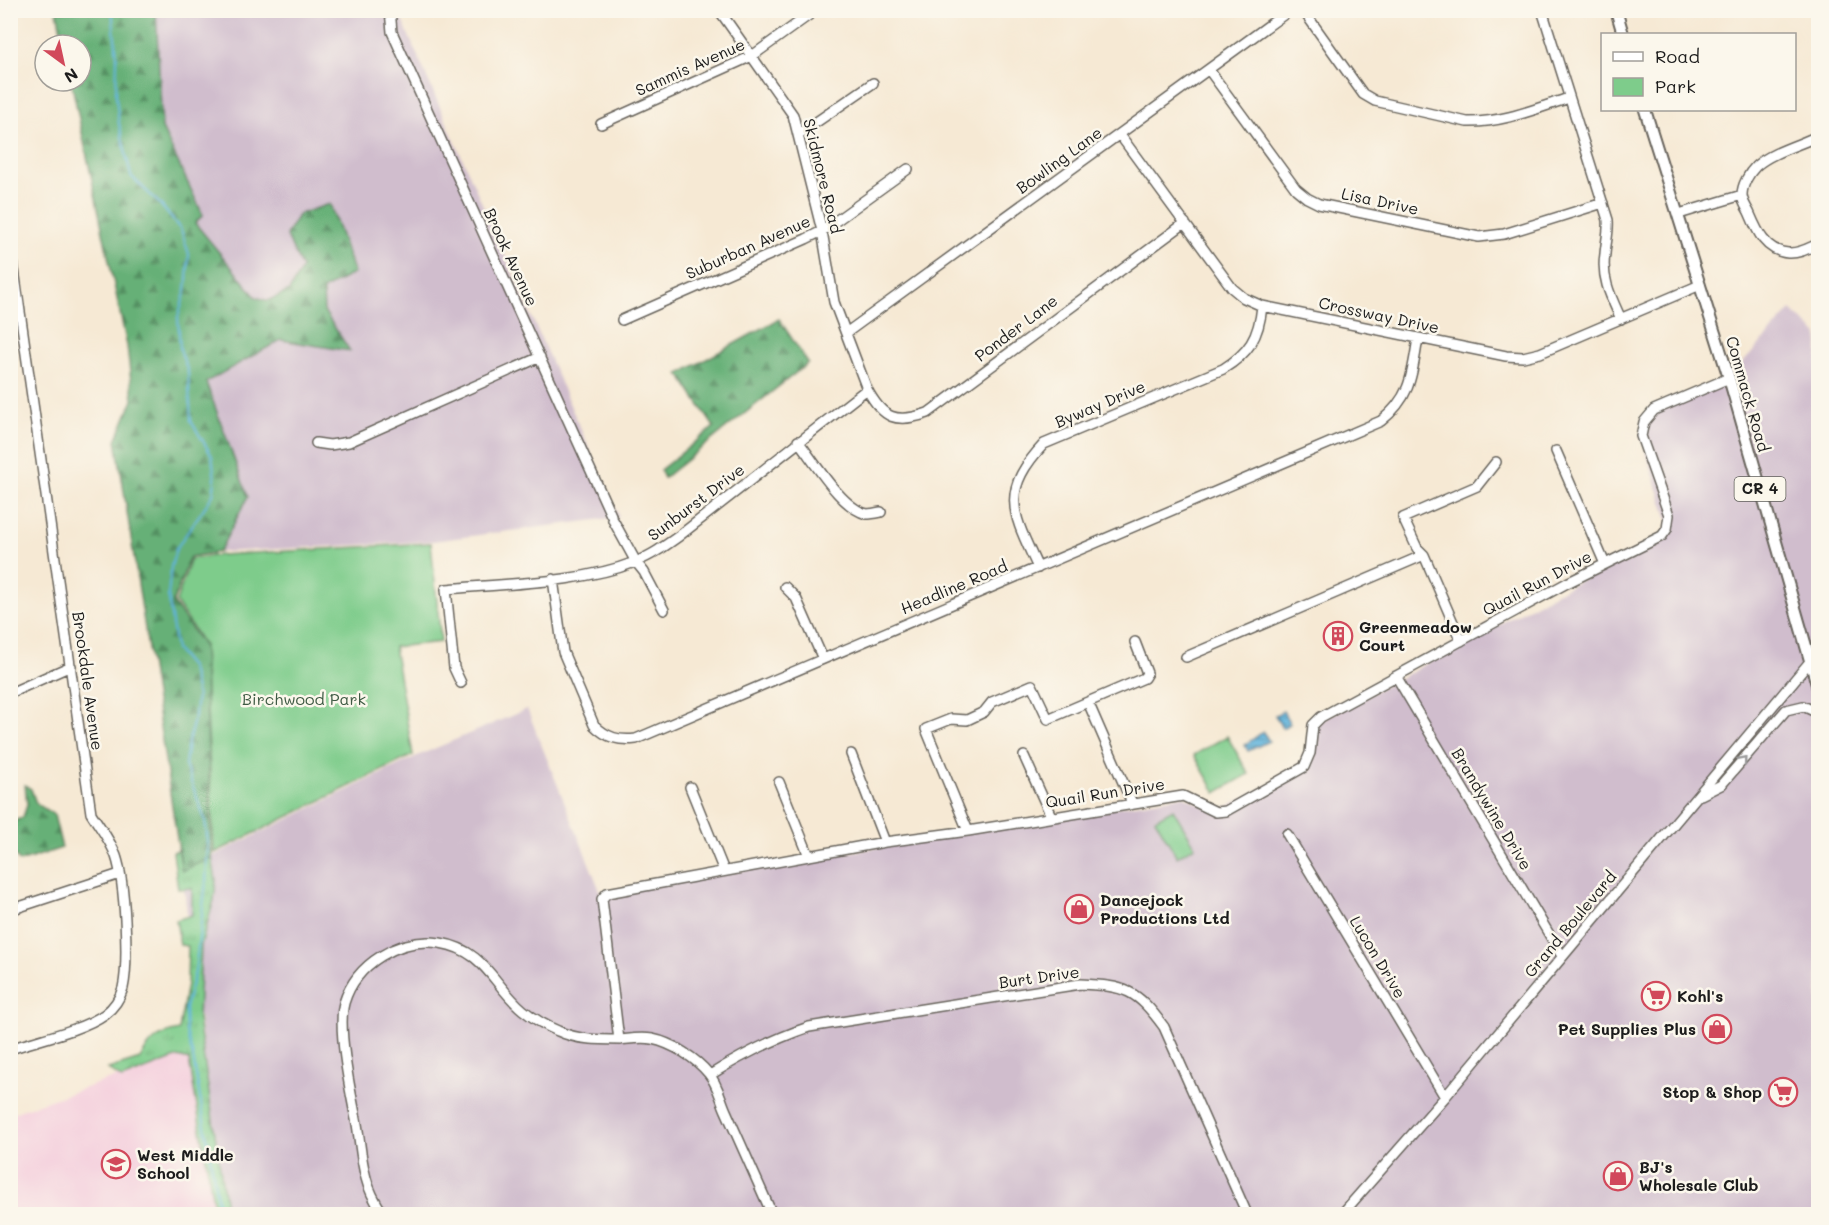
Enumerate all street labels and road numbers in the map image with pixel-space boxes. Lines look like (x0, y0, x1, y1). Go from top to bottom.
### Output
street label: Sammis Avenue (632, 33, 748, 100)
street label: Skidmore Road (799, 116, 848, 236)
street label: Bowling Lane (1012, 121, 1106, 198)
street label: Lisa Drive (1340, 182, 1421, 219)
street label: Brook Avenue (480, 204, 543, 309)
street label: Suburban Avenue (682, 210, 813, 283)
street label: Ponder Lane (970, 290, 1061, 366)
street label: Crossway Drive (1317, 291, 1441, 338)
street label: Commack Road (1722, 334, 1775, 454)
street label: Byway Drive (1051, 375, 1148, 432)
street label: Sunburst Drive (643, 458, 748, 545)
road number: CR 4 (1734, 477, 1786, 501)
street label: Quail Run Drive (1479, 545, 1595, 620)
street label: Headline Road (897, 555, 1010, 618)
street label: Brookdale Avenue (68, 610, 109, 752)
street label: Brandywine Drive (1448, 744, 1537, 874)
street label: Quail Run Drive (1044, 773, 1166, 812)
street label: Grand Boulevard (1519, 866, 1620, 981)
street label: Lucon Drive (1346, 912, 1411, 1002)
street label: Burt Drive (997, 960, 1081, 993)

